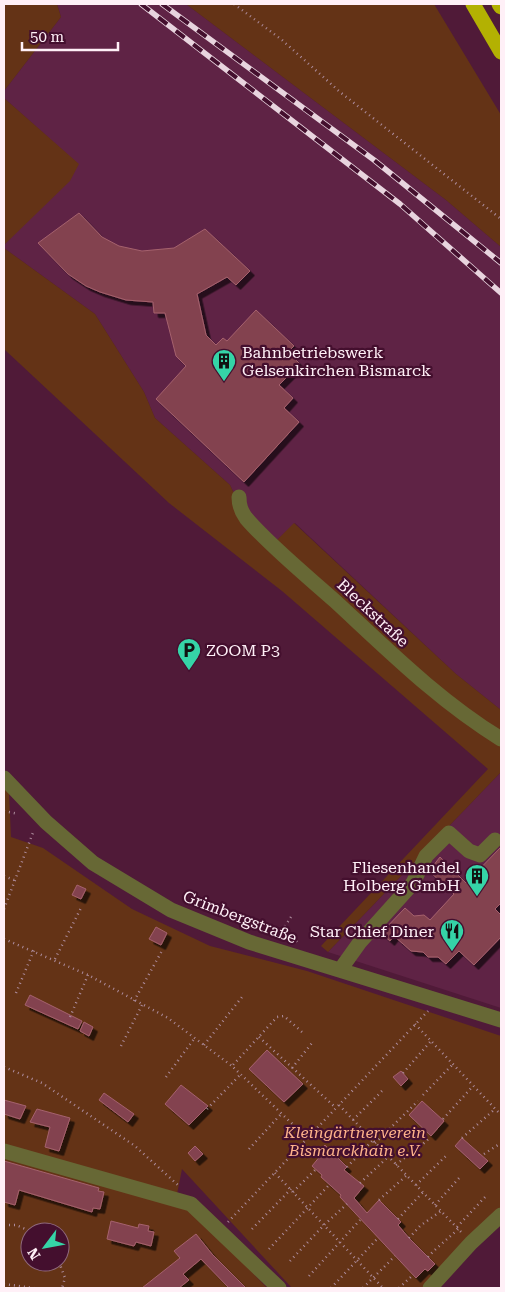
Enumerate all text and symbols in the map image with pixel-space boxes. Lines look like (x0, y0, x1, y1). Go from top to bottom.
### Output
scale bar (22, 20, 119, 52)
text: 50 m (30, 28, 65, 46)
place label: Bahnbetriebswerk Gelsenkirchen Bismarck (242, 343, 431, 380)
building icon: Bahnbetriebswerk Gelsenkirchen Bismarck (211, 348, 237, 382)
street label: Bleckstraße (333, 575, 413, 651)
parking icon: ZOOM P3 (176, 637, 202, 671)
place label: ZOOM P3 (206, 641, 280, 660)
place label: Fliesenhandel Holberg GmbH (343, 858, 460, 895)
building icon: Fliesenhandel Holberg GmbH (464, 863, 490, 897)
street label: Grimbergstraße (180, 887, 300, 948)
restaurant icon: Star Chief Diner (439, 918, 465, 952)
place label: Star Chief Diner (310, 922, 434, 941)
park label: Kleingärtnerverein Bismarckhain e.V. (283, 1123, 426, 1160)
north arrow (20, 1222, 70, 1272)
text: N (24, 1245, 44, 1263)

